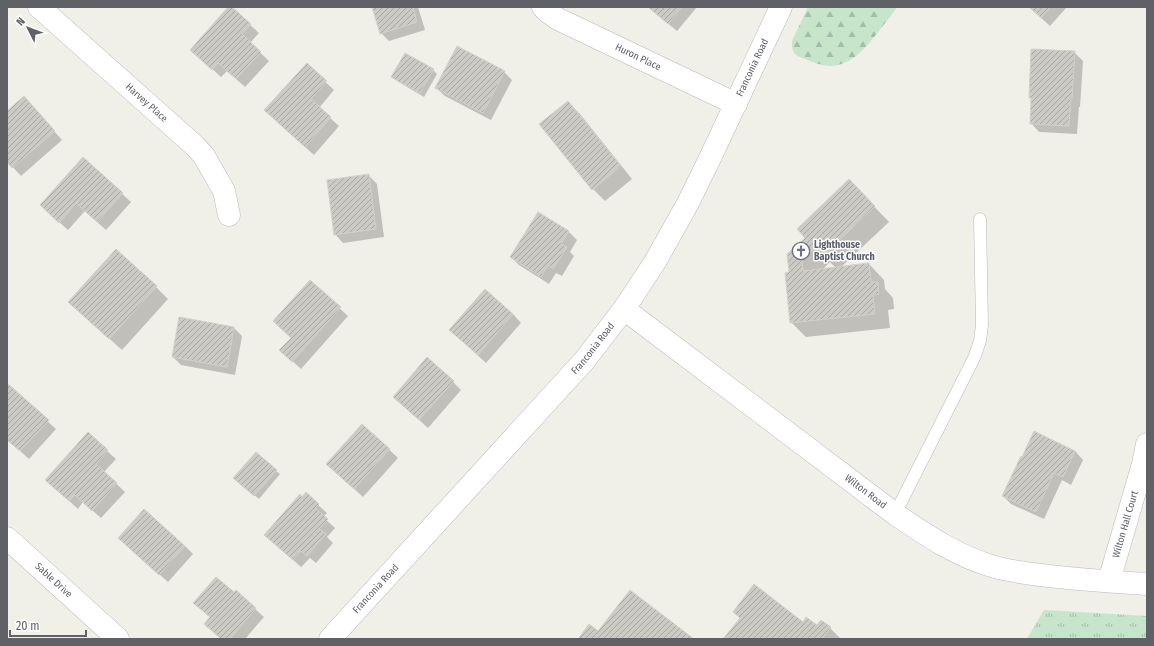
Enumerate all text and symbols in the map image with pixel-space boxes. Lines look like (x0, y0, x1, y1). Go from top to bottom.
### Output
north arrow (8, 8, 48, 48)
text: N (14, 15, 28, 28)
street label: Franconia Road (734, 37, 771, 99)
street label: Huron Place (613, 41, 663, 73)
street label: Harvey Place (123, 81, 170, 125)
place label: Lighthouse Baptist Church (814, 239, 875, 263)
church icon: Lighthouse Baptist Church (791, 241, 811, 261)
street label: Franconia Road (569, 320, 617, 377)
street label: Wilton Road (842, 472, 889, 512)
street label: Wilton Hall Court (1110, 489, 1141, 559)
street label: Sable Drive (32, 560, 75, 600)
street label: Franconia Road (350, 562, 401, 616)
scale bar (10, 612, 86, 638)
text: 20 m (16, 619, 40, 633)

